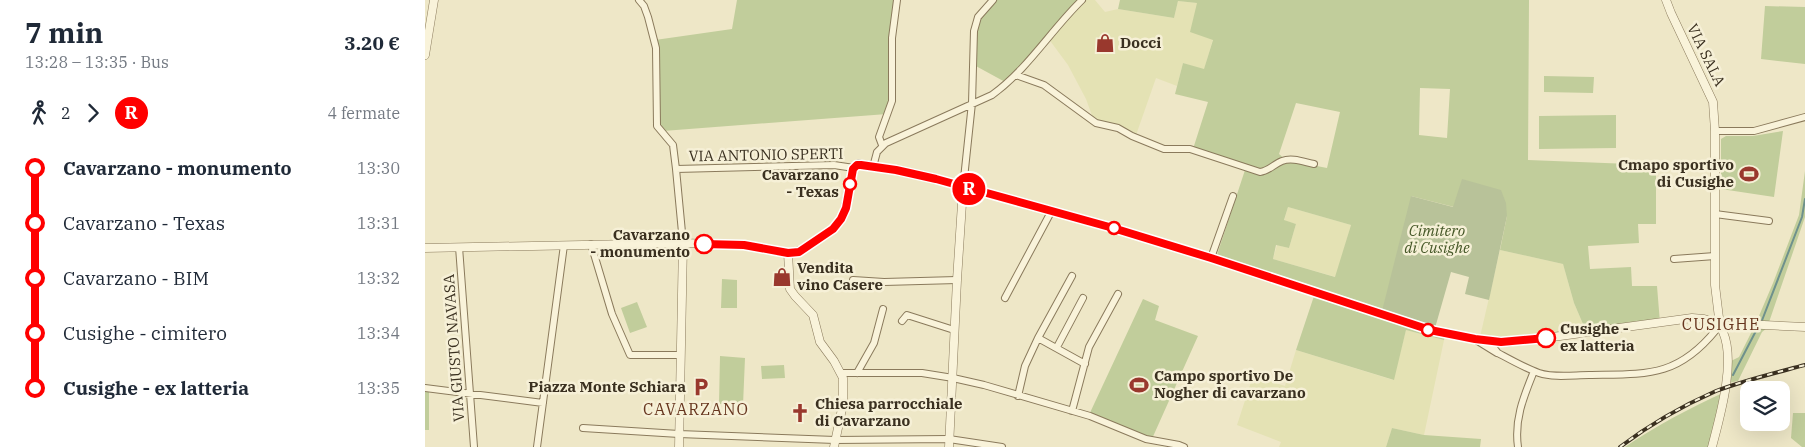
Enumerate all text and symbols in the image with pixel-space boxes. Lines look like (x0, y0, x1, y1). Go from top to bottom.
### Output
text: 7 min (25, 14, 103, 51)
street label: VIA SALA (1683, 20, 1730, 90)
text: 3.20 € (344, 31, 400, 55)
shop icon: Docci (1094, 32, 1116, 54)
place label: Docci (1120, 33, 1161, 52)
text: 13:28 – 13:35 · Bus (25, 52, 169, 72)
icon: walk (25, 99, 53, 127)
icon: forward (79, 99, 107, 127)
text: R (125, 101, 138, 124)
text: 2 (61, 103, 71, 123)
text: 4 fermate (328, 103, 400, 123)
street label: VIA ANTONIO SPERTI (688, 144, 844, 165)
place label: Cmapo sportivo di Cusighe (1618, 155, 1734, 191)
text: Cavarzano - monumento (63, 156, 292, 180)
text: 13:30 (357, 158, 400, 178)
sports icon: Cmapo sportivo di Cusighe (1738, 163, 1760, 185)
place label: Cavarzano - Texas (762, 165, 839, 201)
line badge: R (953, 173, 985, 205)
marker: Cavarzano - Texas (843, 177, 857, 191)
text: R (962, 177, 976, 200)
text: Cavarzano - Texas (63, 211, 225, 235)
text: 13:31 (357, 213, 400, 233)
unlabelled marker (1107, 221, 1121, 235)
park label: Cimitero di Cusighe (1404, 221, 1470, 257)
place label: Cavarzano - monumento (590, 225, 690, 261)
marker: Cavarzano - monumento (694, 234, 714, 254)
place label: Vendita vino Casere (797, 258, 883, 294)
text: Cavarzano - BIM (63, 266, 209, 290)
shop icon: Vendita vino Casere (771, 266, 793, 288)
text: 13:32 (357, 268, 400, 288)
street label: VIA GIUSTO NAVASA (439, 273, 468, 423)
district label: CUSIGHE (1682, 314, 1760, 334)
place label: Cusighe - ex latteria (1560, 319, 1635, 355)
text: Cusighe - cimitero (63, 321, 227, 345)
text: 13:34 (357, 323, 400, 343)
unlabelled marker (1421, 323, 1435, 337)
marker: Cusighe - ex latteria (1536, 328, 1556, 348)
place label: Campo sportivo De Nogher di cavarzano (1154, 366, 1306, 402)
sports icon: Campo sportivo De Nogher di cavarzano (1128, 374, 1150, 396)
text: Cusighe - ex latteria (63, 376, 249, 400)
parking icon: Piazza Monte Schiara (690, 376, 712, 398)
place label: Piazza Monte Schiara (528, 377, 686, 396)
text: 13:35 (357, 378, 400, 398)
map controls (1740, 381, 1790, 431)
button: layers (1740, 381, 1790, 431)
place label: Chiesa parrocchiale di Cavarzano (815, 394, 963, 430)
district label: CAVARZANO (643, 399, 749, 419)
church icon: Chiesa parrocchiale di Cavarzano (789, 402, 811, 424)

